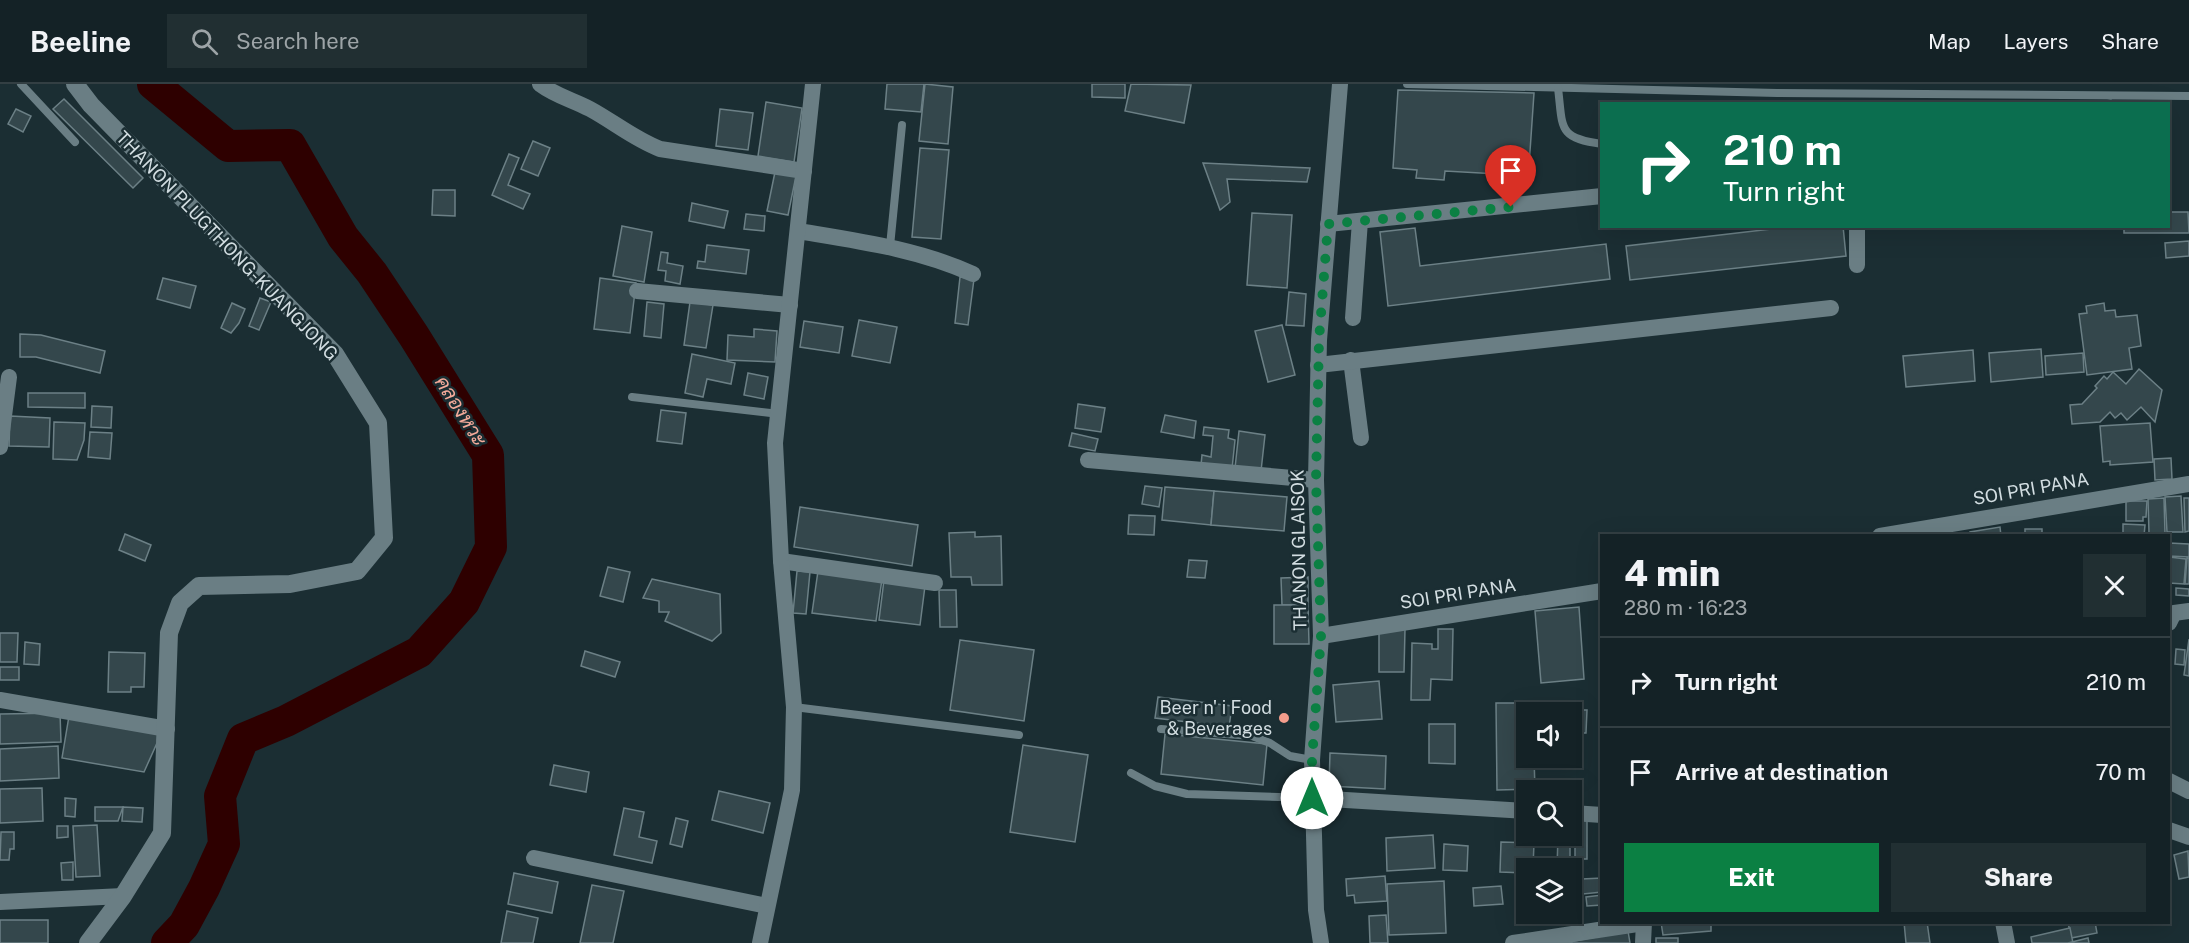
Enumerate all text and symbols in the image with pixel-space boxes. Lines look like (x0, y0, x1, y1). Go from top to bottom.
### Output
search box (167, 14, 587, 68)
text: Beeline (30, 25, 131, 58)
icon: search (188, 25, 221, 58)
text: Search here (236, 28, 360, 54)
text: Map (1928, 29, 1971, 54)
text: Layers (2004, 29, 2068, 54)
text: Share (2101, 29, 2159, 54)
text: 210 m (1723, 125, 1842, 174)
icon: right (1624, 126, 1702, 204)
street label: THANON PLUGTHONG-KUANGJONG (112, 127, 343, 365)
pin (1485, 145, 1536, 207)
icon: arrive (1494, 154, 1527, 187)
text: Turn right (1723, 175, 1846, 207)
water label: คลองหวะ (430, 372, 492, 451)
street label: SOI PRI PANA (1971, 468, 2091, 509)
street label: THANON GLAISOK (1287, 469, 1310, 631)
text: 4 min (1624, 552, 1720, 594)
button: close (2083, 554, 2146, 617)
street label: SOI PRI PANA (1398, 574, 1518, 613)
text: 280 m · 16:23 (1624, 596, 1747, 620)
icon: right (1624, 666, 1657, 699)
text: Turn right (1675, 669, 1778, 695)
text: 210 m (2086, 669, 2146, 695)
place label: Beer n' i Food & Beverages (1159, 697, 1272, 739)
map controls (1516, 702, 1582, 924)
button: sound (1516, 702, 1582, 768)
marker: Beer n' i Food & Beverages (1277, 711, 1291, 725)
icon: arrive (1624, 756, 1657, 789)
text: Arrive at destination (1675, 759, 1888, 785)
text: 70 m (2095, 759, 2146, 785)
position arrow (1280, 766, 1344, 830)
button: search (1516, 780, 1582, 846)
button: Exit (1624, 843, 1879, 912)
button: Share (1891, 843, 2146, 912)
button: layers (1516, 858, 1582, 924)

